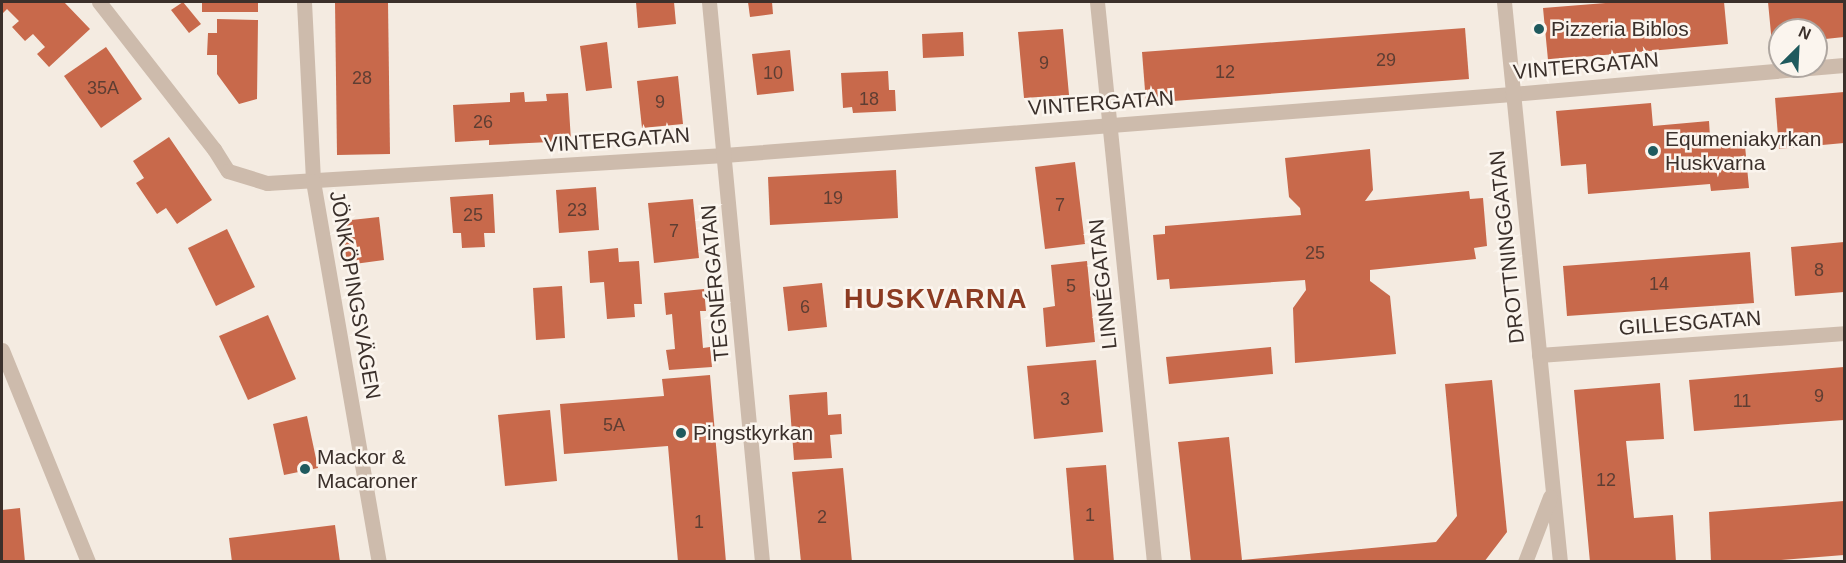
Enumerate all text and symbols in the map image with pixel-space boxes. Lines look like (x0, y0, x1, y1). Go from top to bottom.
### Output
place label: Pizzeria Biblos (1551, 16, 1689, 42)
north arrow (1768, 18, 1828, 78)
marker: Pizzeria Biblos (1532, 22, 1546, 36)
text: N (1796, 23, 1813, 43)
street label: VINTERGATAN (1512, 47, 1660, 85)
house number: 29 (1376, 49, 1396, 71)
house number: 9 (1039, 52, 1049, 74)
house number: 12 (1215, 61, 1235, 83)
house number: 10 (763, 62, 783, 84)
house number: 28 (352, 67, 372, 89)
house number: 35A (87, 77, 119, 99)
street label: VINTERGATAN (1027, 85, 1175, 121)
house number: 18 (859, 88, 879, 110)
house number: 9 (655, 91, 665, 113)
house number: 26 (473, 111, 493, 133)
street label: VINTERGATAN (543, 122, 691, 158)
place label: Equmeniakyrkan Huskvarna (1665, 126, 1821, 176)
marker: Equmeniakyrkan Huskvarna (1646, 144, 1660, 158)
street label: DROTTNINGGATAN (1484, 149, 1530, 345)
house number: 19 (823, 187, 843, 209)
street label: JÖNKÖPINGSVÄGEN (324, 189, 386, 401)
house number: 7 (1055, 194, 1065, 216)
house number: 23 (567, 199, 587, 221)
house number: 25 (463, 204, 483, 226)
street label: TEGNÉRGATAN (696, 204, 734, 362)
street label: LINNÉGATAN (1084, 218, 1122, 350)
house number: 7 (669, 220, 679, 242)
house number: 25 (1305, 242, 1325, 264)
house number: 8 (1814, 259, 1824, 281)
house number: 14 (1649, 273, 1669, 295)
house number: 5 (1066, 275, 1076, 297)
district label: HUSKVARNA (844, 284, 1028, 316)
house number: 6 (800, 296, 810, 318)
street label: GILLESGATAN (1618, 305, 1762, 341)
house number: 9 (1814, 385, 1824, 407)
house number: 3 (1060, 388, 1070, 410)
house number: 11 (1733, 390, 1751, 412)
house number: 5A (603, 414, 625, 436)
place label: Pingstkyrkan (693, 420, 813, 446)
marker: Pingstkyrkan (674, 426, 688, 440)
place label: Mackor & Macaroner (317, 444, 417, 494)
marker: Mackor & Macaroner (298, 462, 312, 476)
house number: 12 (1596, 469, 1616, 491)
house number: 1 (1085, 504, 1095, 526)
house number: 2 (817, 506, 827, 528)
house number: 1 (694, 511, 704, 533)

